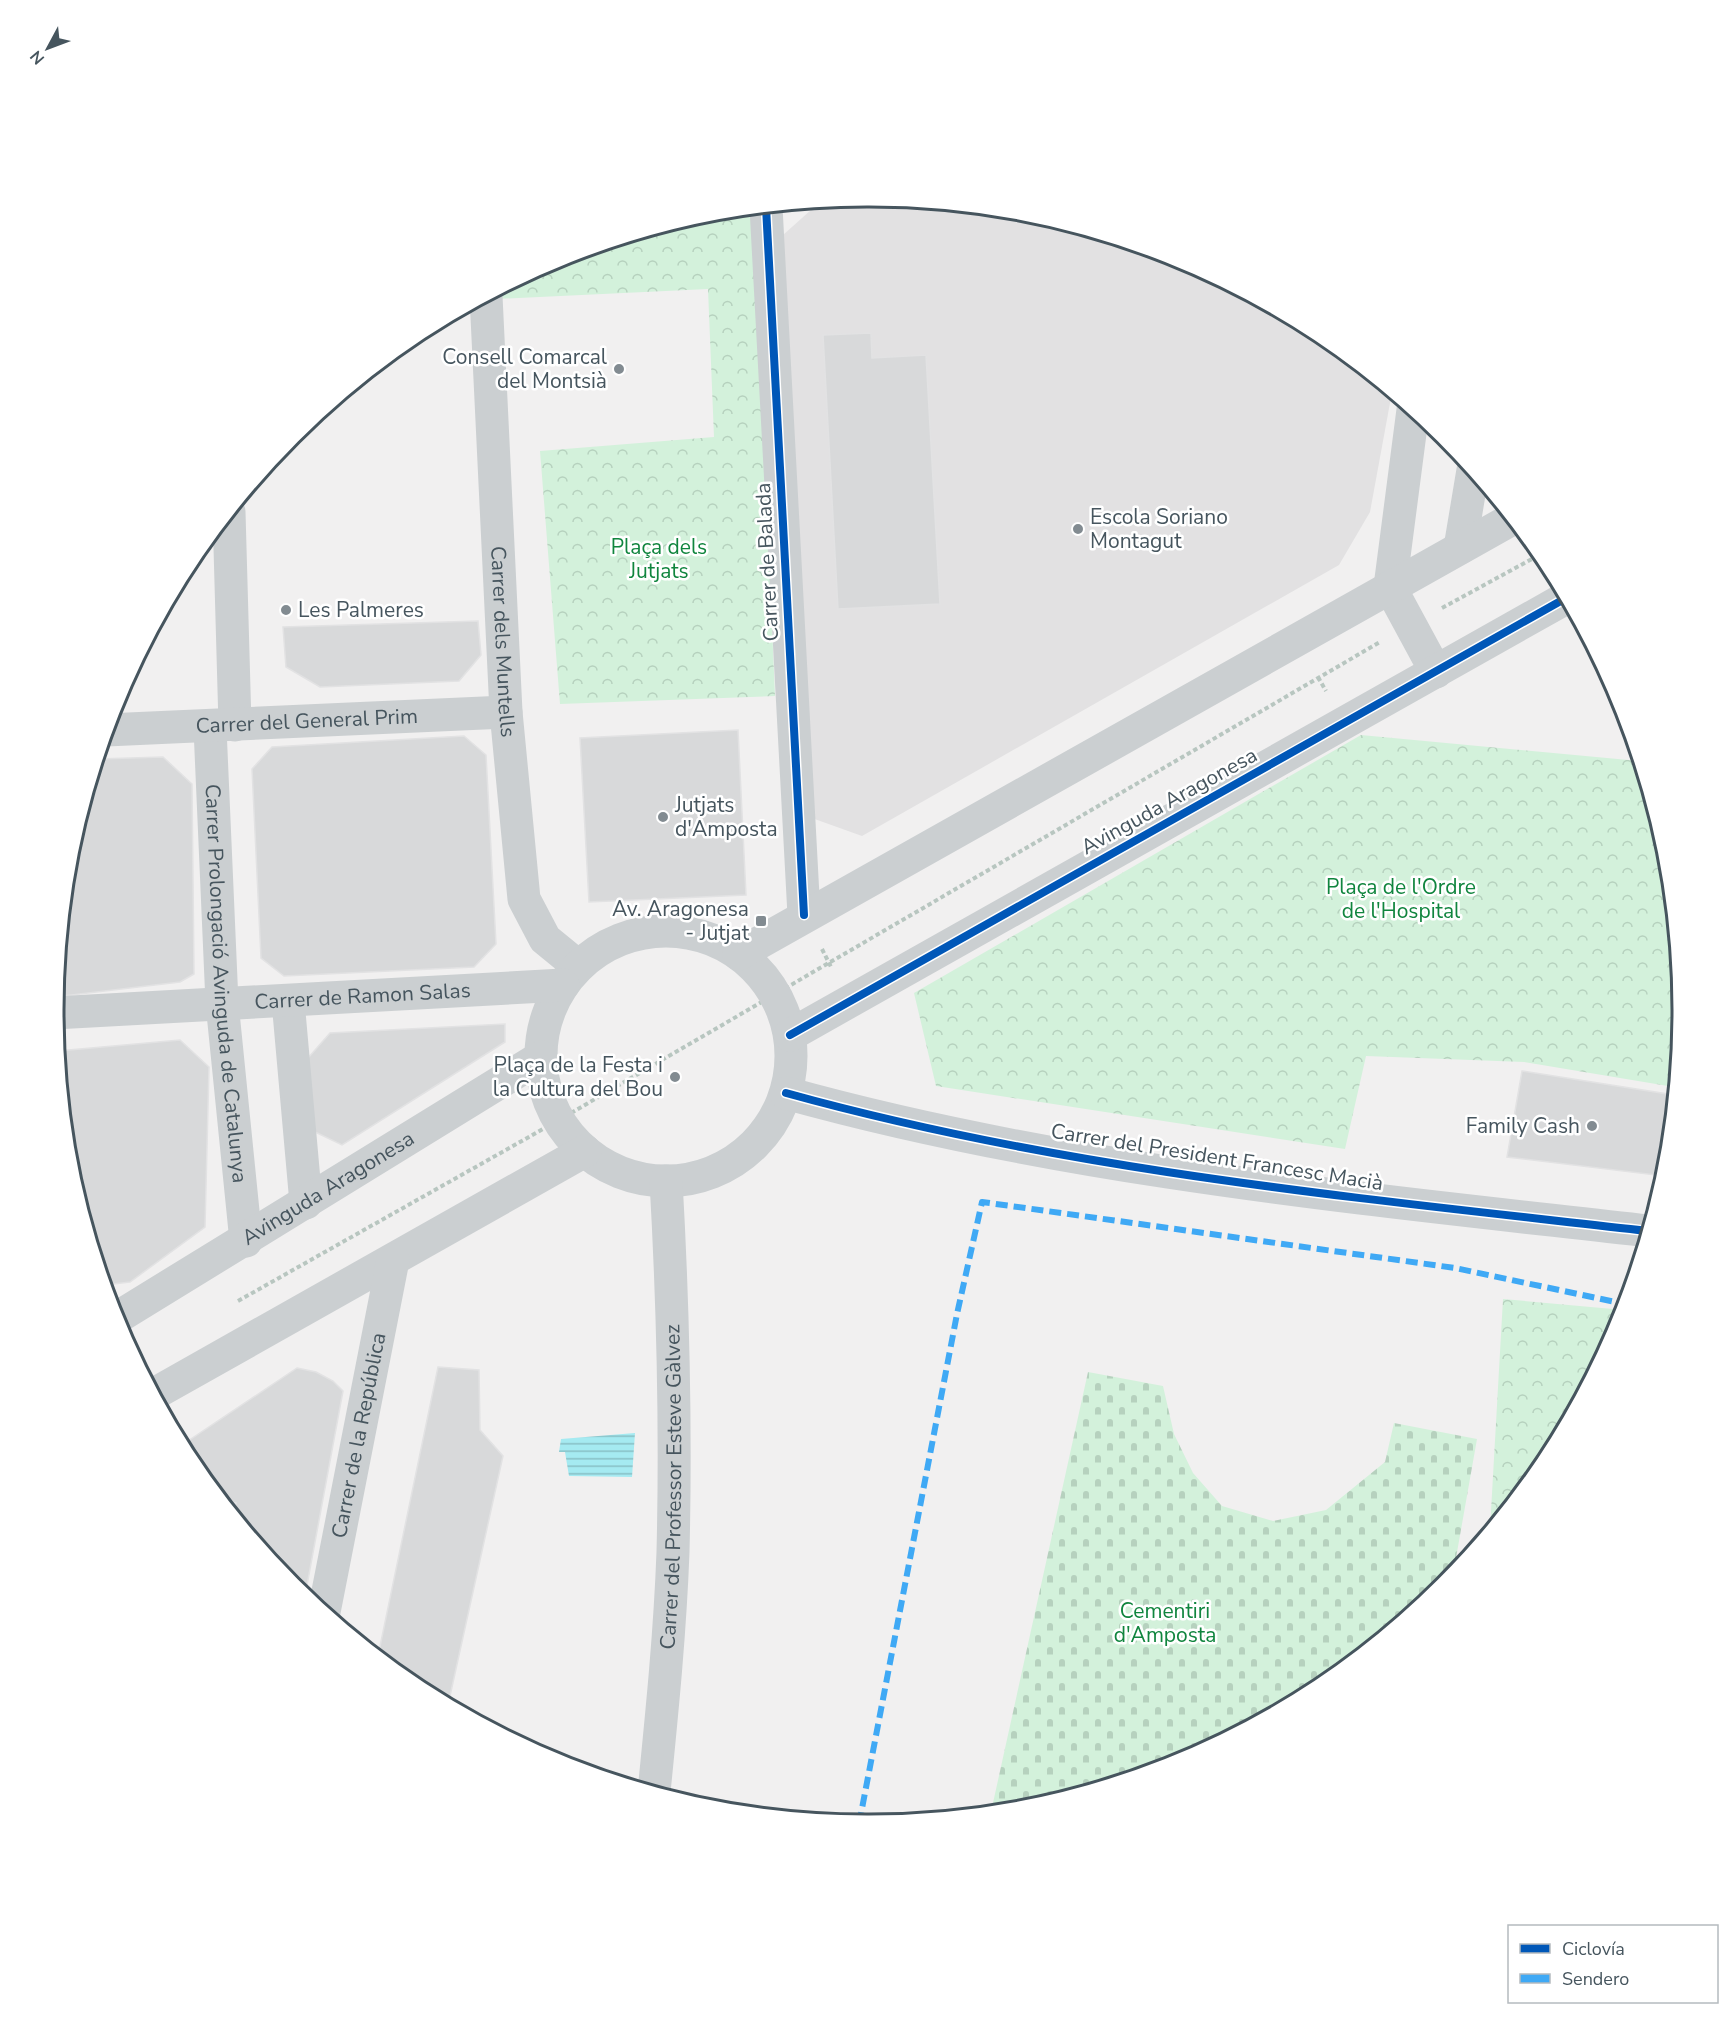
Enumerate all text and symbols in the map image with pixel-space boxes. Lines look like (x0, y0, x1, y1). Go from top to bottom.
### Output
north arrow (18, 18, 78, 78)
text: N (25, 45, 50, 69)
place label: Consell Comarcal del Montsià (442, 343, 608, 395)
marker: Consell Comarcal del Montsià (612, 362, 626, 376)
street label: Carrer de Balada (749, 482, 785, 642)
place label: Escola Soriano Montagut (1090, 503, 1228, 555)
marker: Escola Soriano Montagut (1071, 522, 1085, 536)
park label: Plaça dels Jutjats (611, 533, 707, 585)
street label: Carrer dels Muntells (484, 545, 522, 739)
place label: Les Palmeres (298, 596, 424, 624)
marker: Les Palmeres (279, 603, 293, 617)
street label: Carrer del General Prim (195, 702, 418, 740)
street label: Avinguda Aragonesa (1076, 741, 1262, 861)
street label: Carrer Prolongació Avinguda de Catalunya (198, 783, 254, 1184)
place label: Jutjats d'Amposta (674, 791, 778, 843)
marker: Jutjats d'Amposta (656, 810, 670, 824)
park label: Plaça de l'Ordre de l'Hospital (1326, 873, 1476, 925)
place label: Av. Aragonesa - Jutjat (612, 895, 750, 947)
marker: Av. Aragonesa - Jutjat (754, 914, 768, 928)
street label: Carrer de Ramon Salas (254, 976, 471, 1016)
place label: Plaça de la Festa i la Cultura del Bou (493, 1051, 663, 1103)
marker: Plaça de la Festa i la Cultura del Bou (668, 1070, 682, 1084)
place label: Family Cash (1466, 1112, 1580, 1140)
street label: Carrer del President Francesc Macià (1049, 1117, 1385, 1197)
marker: Family Cash (1585, 1119, 1599, 1133)
street label: Avinguda Aragonesa (236, 1124, 419, 1252)
street label: Carrer del Professor Esteve Gàlvez (653, 1323, 688, 1650)
street label: Carrer de la República (325, 1330, 392, 1540)
park label: Cementiri d'Amposta (1114, 1597, 1216, 1649)
legend (1508, 1925, 1718, 2003)
text: Ciclovía (1562, 1937, 1625, 1961)
text: Sendero (1562, 1967, 1629, 1991)

